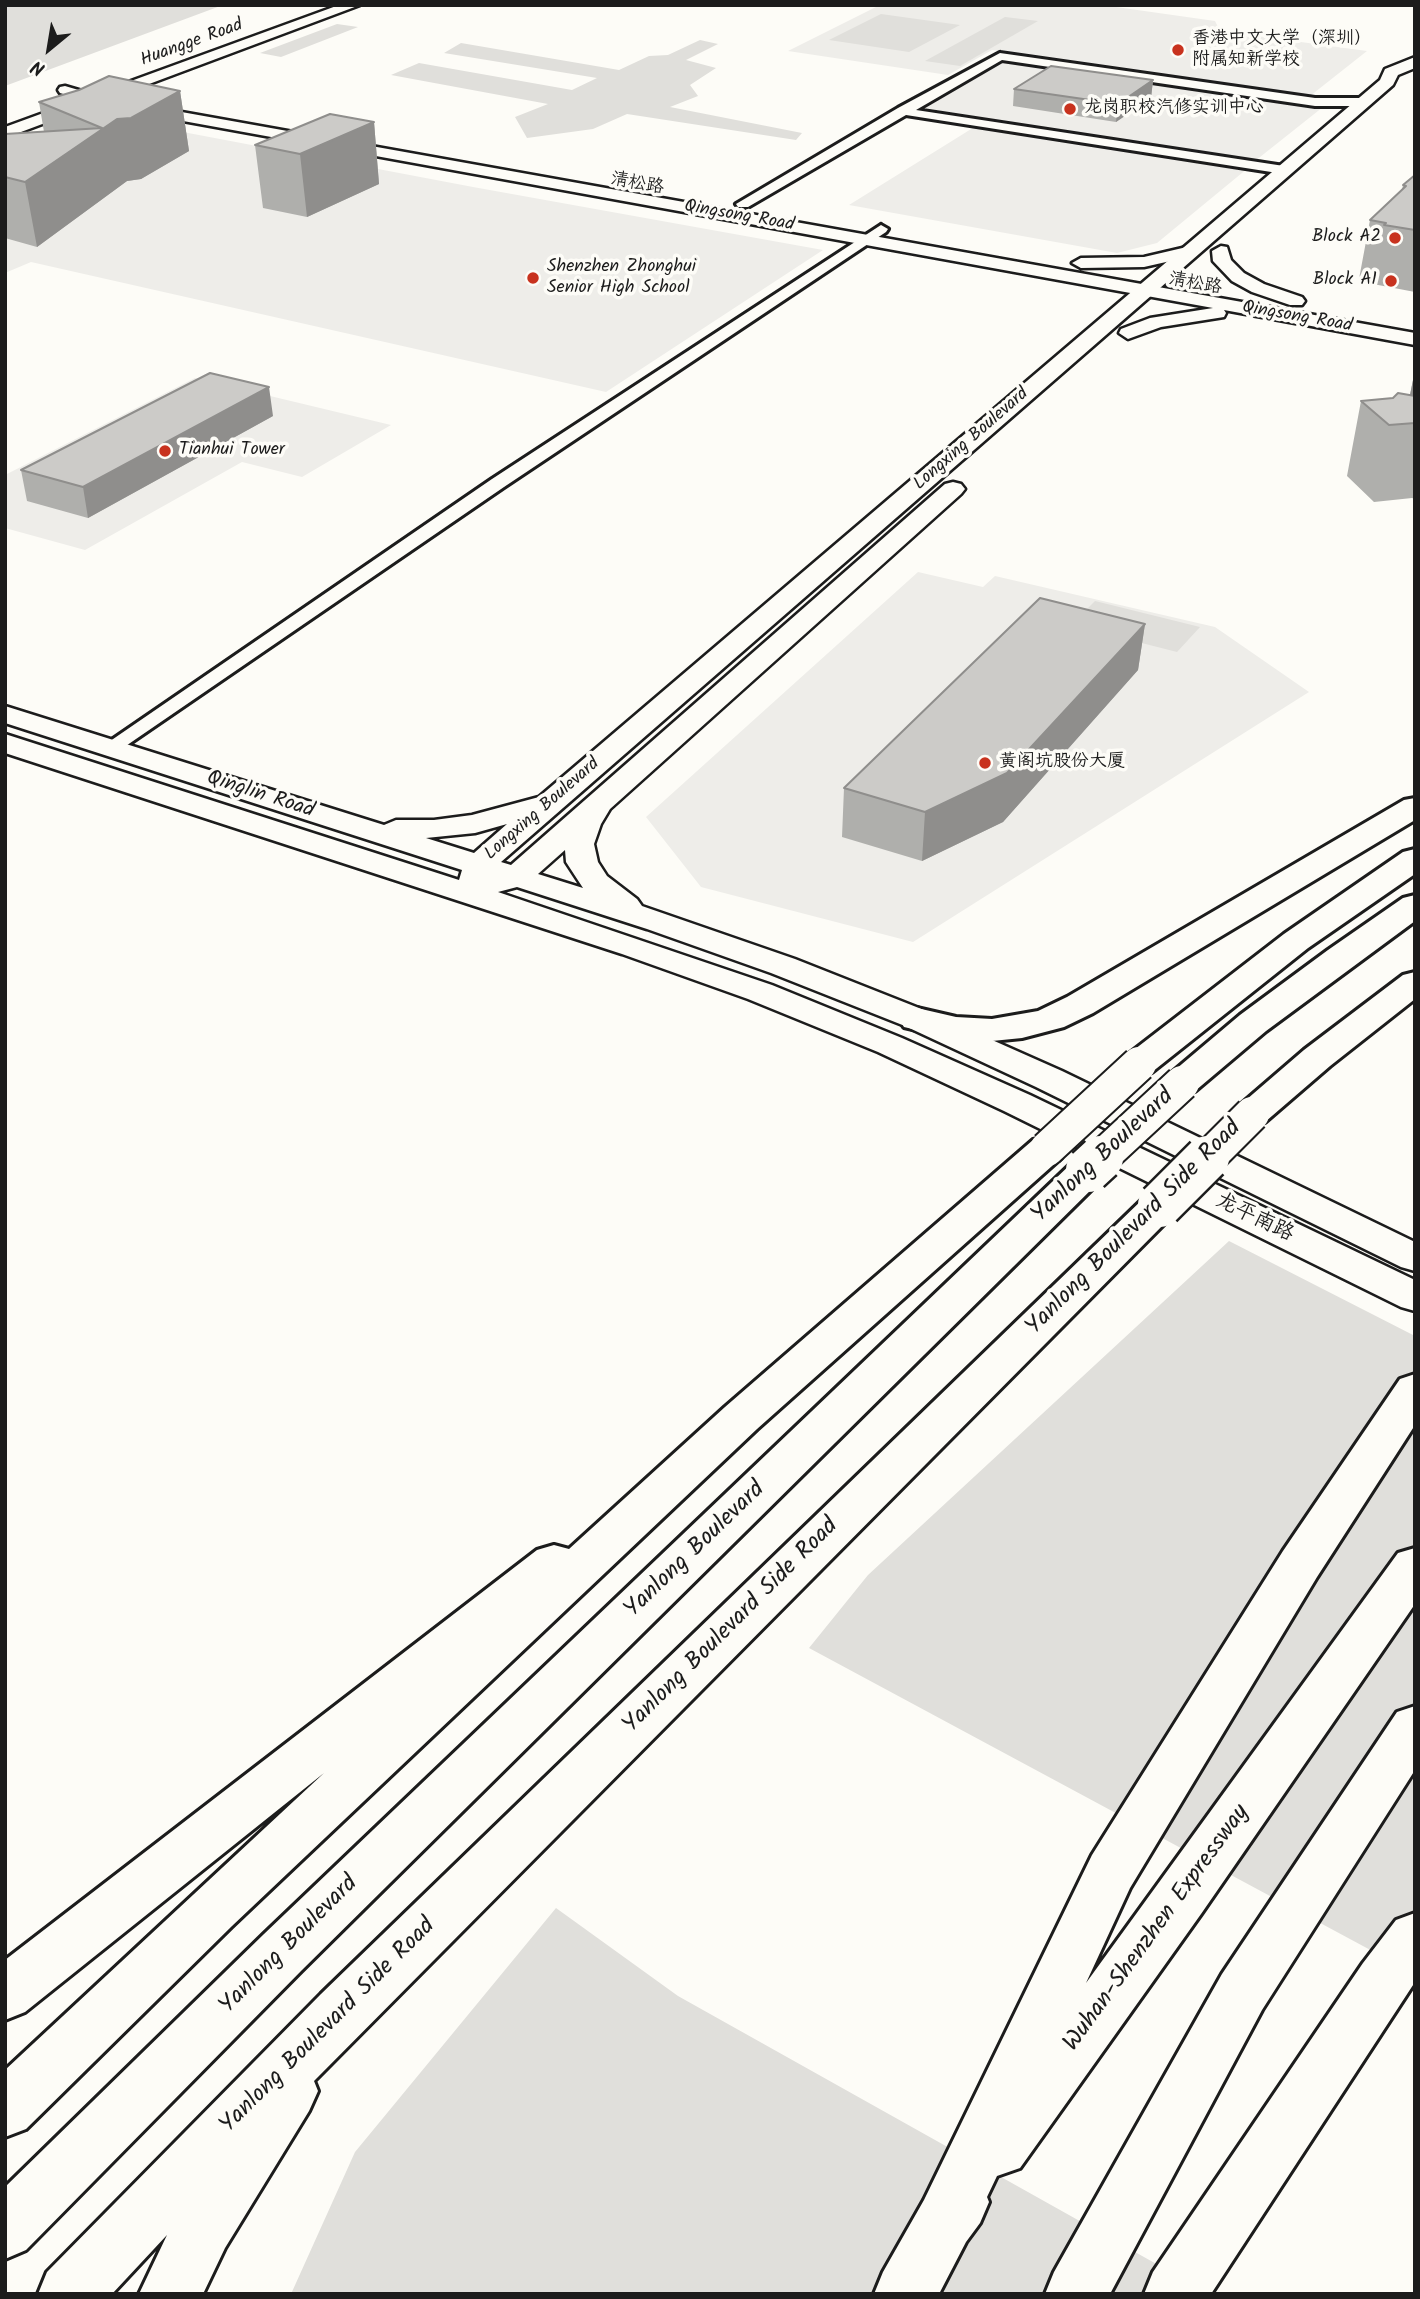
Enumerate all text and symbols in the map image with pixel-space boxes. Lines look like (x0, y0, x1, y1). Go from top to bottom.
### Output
north arrow (14, 14, 84, 84)
street label: Huangge Road (138, 16, 246, 72)
place label: 香港中文大学（深圳） 附属知新学校 (1192, 29, 1372, 72)
marker: 香港中文大学（深圳） 附属知新学校 (1170, 42, 1186, 58)
text: N (26, 51, 51, 83)
place label: 龙岗职校汽修实训中心 (1084, 98, 1264, 120)
marker: 龙岗职校汽修实训中心 (1062, 101, 1078, 117)
street label: 清松路 (609, 170, 665, 200)
street label: Qingsong Road (682, 197, 796, 237)
place label: Block A2 (1312, 227, 1381, 249)
marker: Block A2 (1387, 230, 1403, 246)
place label: Shenzhen Zhonghui Senior High School (547, 257, 696, 300)
marker: Shenzhen Zhonghui Senior High School (525, 270, 541, 286)
street label: 清松路 (1167, 270, 1223, 300)
place label: Block A1 (1313, 270, 1377, 292)
marker: Block A1 (1383, 273, 1399, 289)
street label: Qingsong Road (1240, 298, 1354, 338)
street label: Longxing Boulevard (910, 384, 1034, 496)
place label: Tianhui Tower (179, 440, 285, 462)
marker: Tianhui Tower (157, 443, 173, 459)
place label: 黄阁坑股份大厦 (999, 752, 1125, 774)
street label: Longxing Boulevard (481, 754, 605, 866)
marker: 黄阁坑股份大厦 (977, 755, 993, 771)
street label: Qinglin Road (203, 767, 317, 825)
street label: Yanlong Boulevard (1027, 1084, 1181, 1230)
street label: Yanlong Boulevard Side Road (1021, 1115, 1249, 1343)
street label: 龙平南路 (1211, 1189, 1297, 1249)
street label: Yanlong Boulevard (620, 1477, 772, 1625)
street label: Yanlong Boulevard Side Road (618, 1513, 846, 1741)
street label: Wuhan-Shenzhen Expressway (1059, 1800, 1257, 2058)
street label: Yanlong Boulevard (215, 1871, 365, 2021)
street label: Yanlong Boulevard Side Road (215, 1913, 443, 2141)

